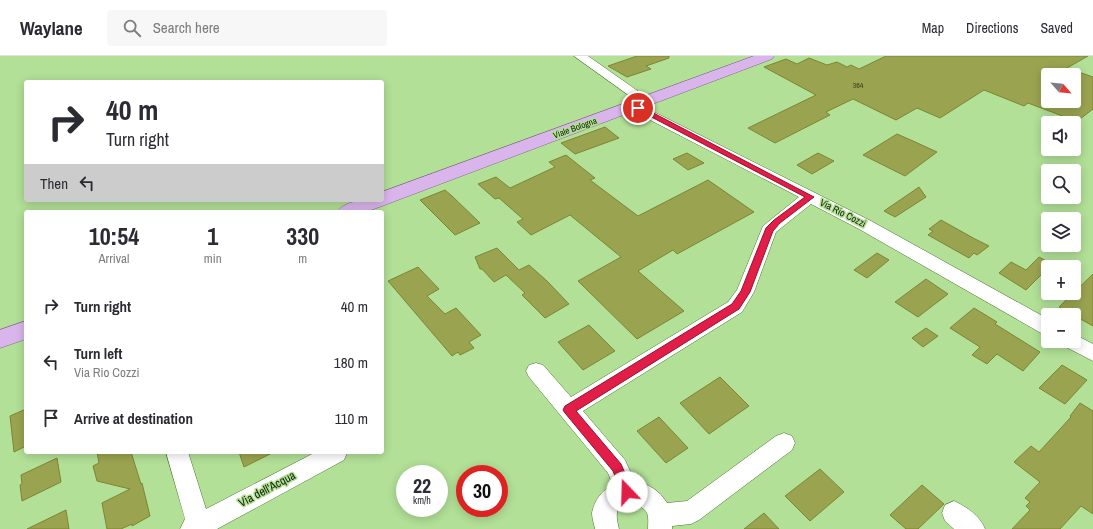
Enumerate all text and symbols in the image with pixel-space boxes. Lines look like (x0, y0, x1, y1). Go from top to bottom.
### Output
search box (107, 10, 387, 46)
text: Waylane (20, 15, 83, 41)
icon: search (121, 17, 143, 39)
text: Search here (153, 17, 220, 38)
text: Map (922, 19, 944, 37)
text: Directions (966, 19, 1018, 37)
text: Saved (1040, 19, 1073, 37)
north arrow (1041, 68, 1081, 108)
map controls (1041, 68, 1081, 348)
house number: 364 (853, 80, 864, 90)
text: 40 m (106, 91, 158, 129)
pin (621, 91, 655, 125)
icon: right (40, 96, 92, 148)
icon: arrive (627, 97, 649, 119)
street label: Viale Bologna (551, 115, 599, 141)
button: sound (1041, 116, 1081, 156)
text: Turn right (106, 127, 169, 152)
button: search (1041, 164, 1081, 204)
icon: left (76, 172, 98, 194)
text: Then (40, 173, 68, 194)
street label: Via Rio Cozzi (818, 196, 868, 230)
button: layers (1041, 212, 1081, 252)
text: 10:54 (89, 220, 139, 252)
text: 1 (207, 220, 218, 252)
text: 330 (286, 220, 319, 252)
text: Arrival (99, 250, 129, 267)
text: min (204, 250, 222, 267)
text: m (298, 250, 307, 267)
button: + (1041, 260, 1081, 300)
icon: right (40, 295, 62, 317)
text: Turn right (74, 296, 131, 317)
text: 40 m (341, 296, 368, 317)
button: − (1041, 308, 1081, 348)
text: Turn left (74, 343, 122, 364)
icon: left (40, 351, 62, 373)
text: 180 m (334, 352, 368, 373)
text: Via Rio Cozzi (74, 364, 140, 381)
icon: arrive (40, 407, 62, 429)
text: Arrive at destination (74, 408, 193, 429)
text: 110 m (335, 408, 368, 429)
speed limit sign: 30 (456, 465, 508, 517)
street label: Via dell'Acqua (236, 467, 299, 511)
position arrow (606, 471, 648, 513)
text: 22 (413, 472, 431, 499)
text: km/h (413, 494, 431, 507)

